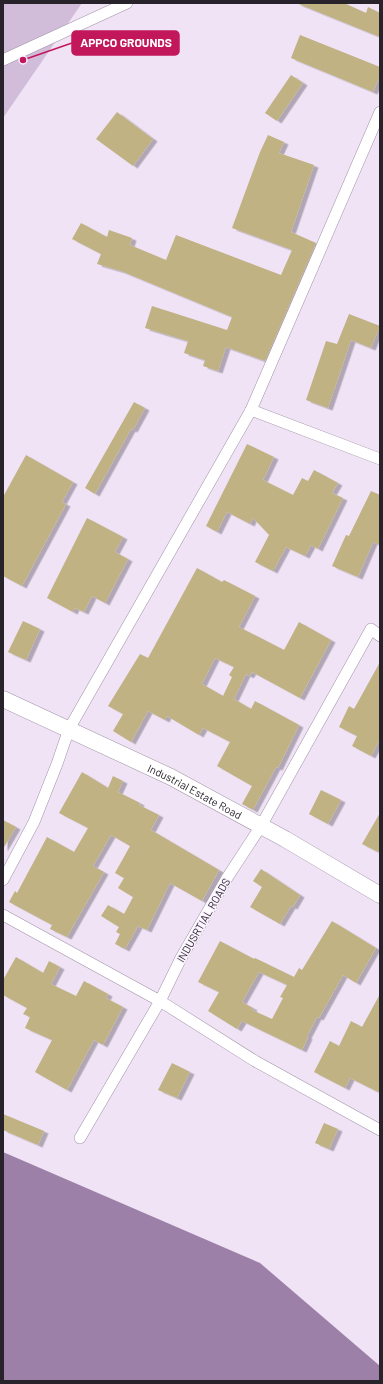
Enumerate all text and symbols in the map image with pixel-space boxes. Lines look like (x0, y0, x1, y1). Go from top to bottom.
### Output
callout: APPCO GROUNDS (72, 31, 179, 55)
text: APPCO GROUNDS (80, 35, 172, 49)
street label: Industrial Estate Road (146, 761, 245, 821)
street label: INDUSRTIAL ROADS (174, 876, 232, 964)

